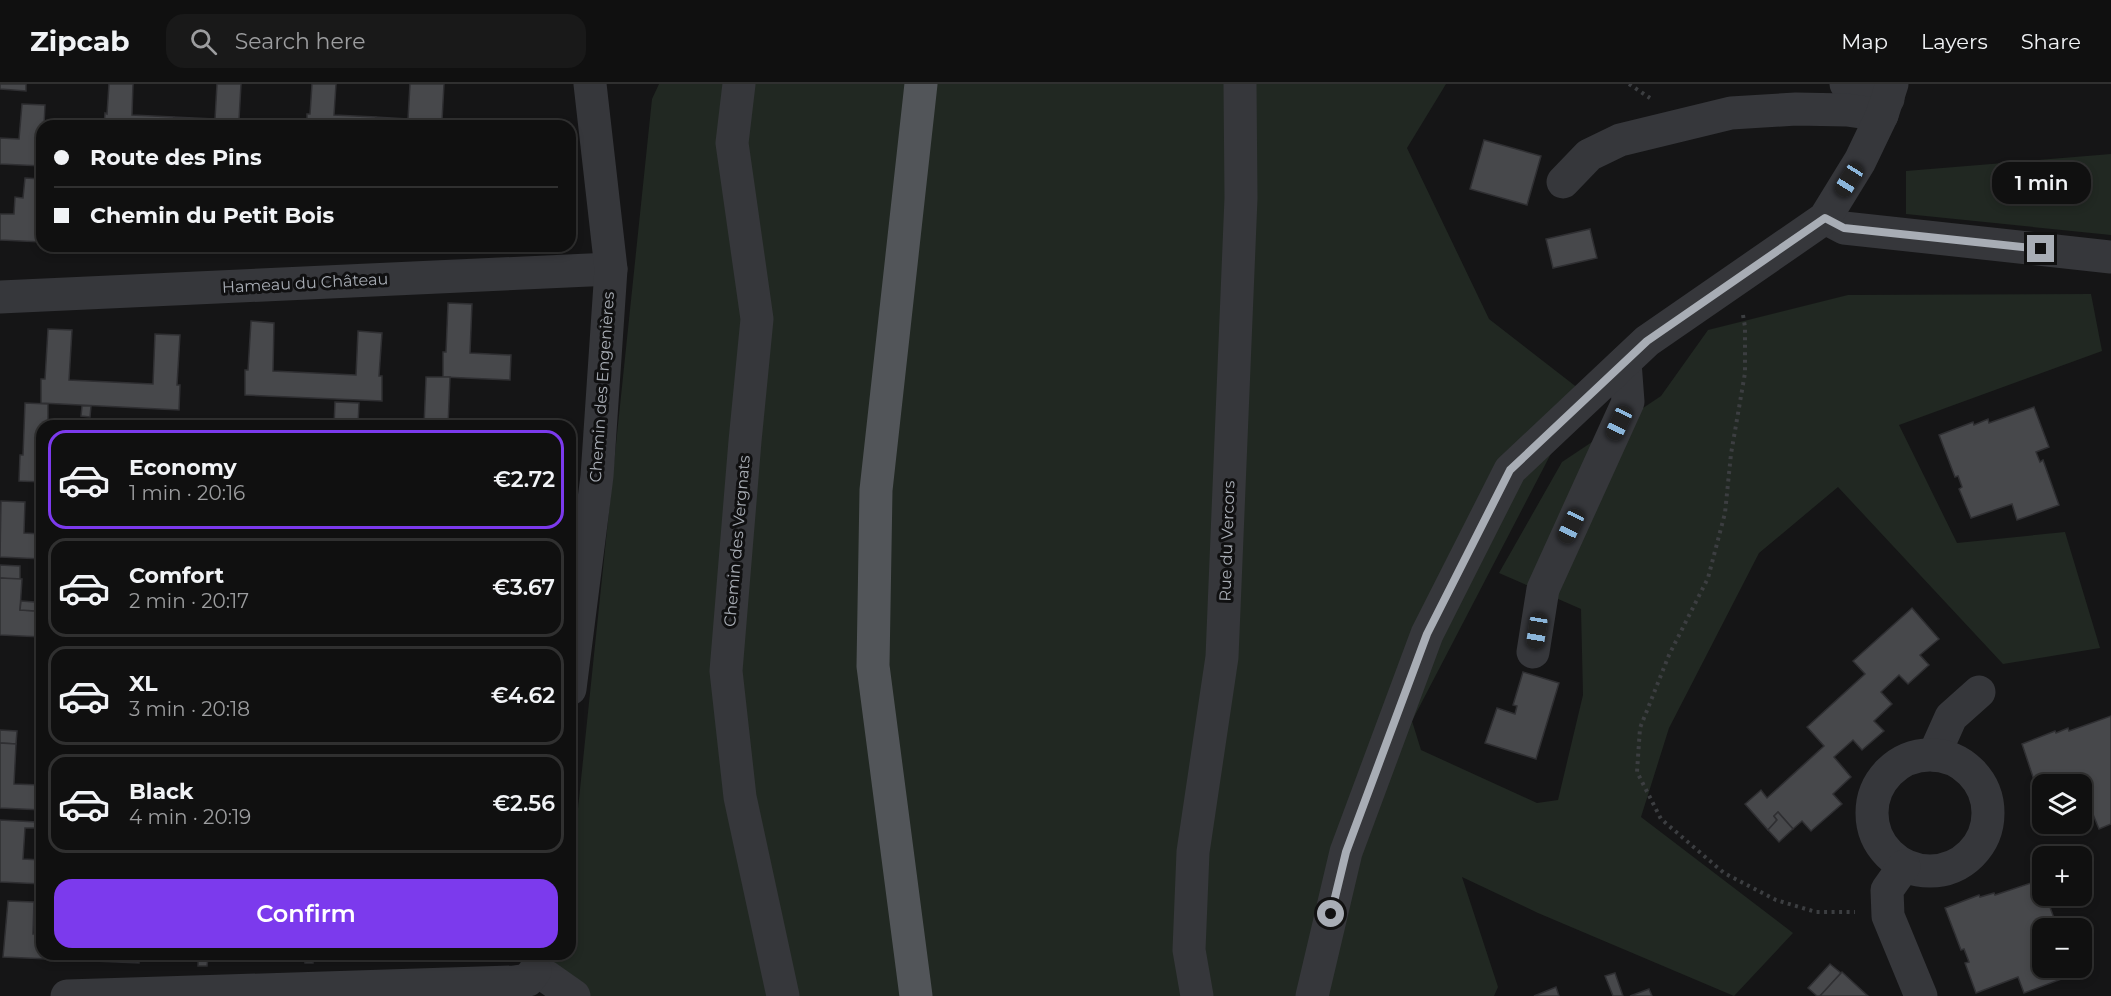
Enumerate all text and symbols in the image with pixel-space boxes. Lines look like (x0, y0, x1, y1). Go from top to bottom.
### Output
search box (166, 14, 586, 68)
text: Zipcab (30, 24, 130, 58)
icon: search (187, 25, 220, 58)
text: Search here (235, 28, 366, 55)
text: Map (1841, 29, 1888, 54)
text: Layers (1921, 29, 1988, 54)
text: Share (2021, 29, 2081, 54)
text: Route des Pins (90, 144, 262, 171)
car (1832, 160, 1866, 200)
callout: 1 min (1992, 162, 2090, 204)
text: 1 min (2015, 171, 2068, 195)
text: Chemin du Petit Bois (90, 202, 334, 229)
route end (2027, 235, 2054, 262)
street label: Hameau du Château (221, 269, 389, 297)
street label: Chemin des Engenières (586, 291, 618, 483)
car (1603, 403, 1635, 443)
icon: car (57, 453, 111, 507)
text: Economy (129, 454, 237, 481)
street label: Chemin des Vergnats (720, 454, 754, 628)
text: €2.72 (493, 466, 555, 493)
street label: Rue du Vercors (1215, 480, 1239, 602)
text: 1 min · 20:16 (129, 481, 245, 505)
car (1555, 506, 1587, 546)
icon: car (57, 561, 111, 615)
text: Comfort (129, 562, 224, 589)
text: €3.67 (492, 574, 555, 601)
text: 2 min · 20:17 (129, 589, 249, 613)
car (1525, 612, 1549, 650)
icon: car (57, 669, 111, 723)
text: XL (129, 670, 158, 697)
text: €4.62 (491, 682, 555, 709)
text: 3 min · 20:18 (129, 697, 250, 721)
map controls (2032, 774, 2092, 978)
button: layers (2032, 774, 2092, 834)
icon: car (57, 777, 111, 831)
text: Black (129, 778, 193, 805)
text: €2.56 (492, 790, 555, 817)
text: 4 min · 20:19 (129, 805, 251, 829)
button: + (2032, 846, 2092, 906)
button: Confirm (54, 879, 558, 948)
route start (1317, 900, 1344, 927)
button: − (2032, 918, 2092, 978)

